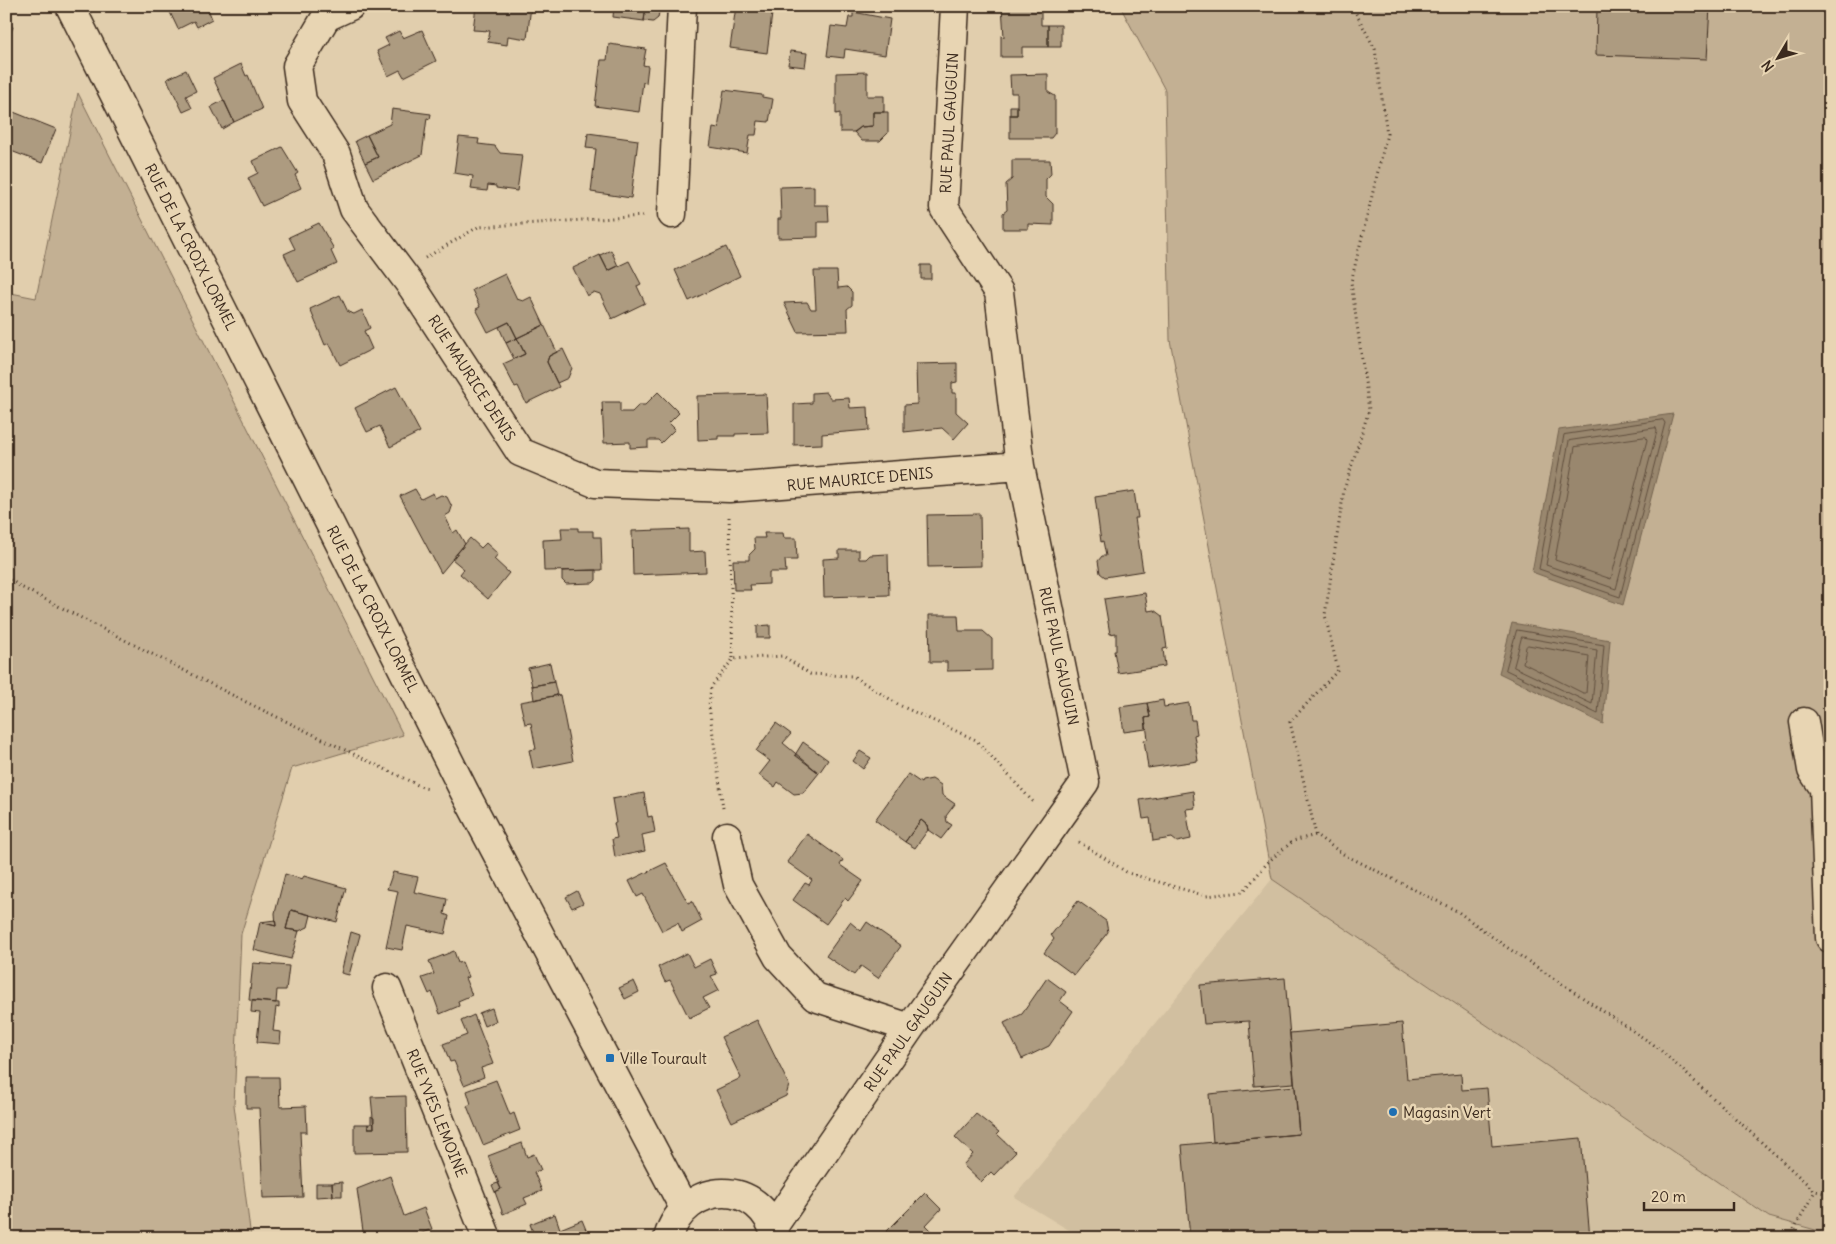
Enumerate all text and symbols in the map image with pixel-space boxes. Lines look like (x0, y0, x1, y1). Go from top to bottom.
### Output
north arrow (1754, 32, 1804, 82)
street label: RUE PAUL GAUGUIN (936, 52, 962, 194)
text: N (1758, 57, 1778, 75)
street label: RUE DE LA CROIX LORMEL (141, 160, 241, 334)
street label: RUE MAURICE DENIS (424, 311, 520, 445)
street label: RUE MAURICE DENIS (786, 463, 934, 495)
street label: RUE DE LA CROIX LORMEL (323, 522, 423, 696)
street label: RUE PAUL GAUGUIN (1035, 585, 1083, 727)
street label: RUE PAUL GAUGUIN (860, 969, 956, 1095)
street label: RUE YVES LEMOINE (403, 1046, 471, 1180)
place label: Ville Tourault (620, 1049, 707, 1068)
marker: Ville Tourault (604, 1052, 616, 1064)
place label: Magasin Vert (1403, 1103, 1491, 1122)
marker: Magasin Vert (1387, 1106, 1399, 1118)
scale bar (1644, 1179, 1734, 1211)
text: 20 m (1651, 1187, 1686, 1206)

